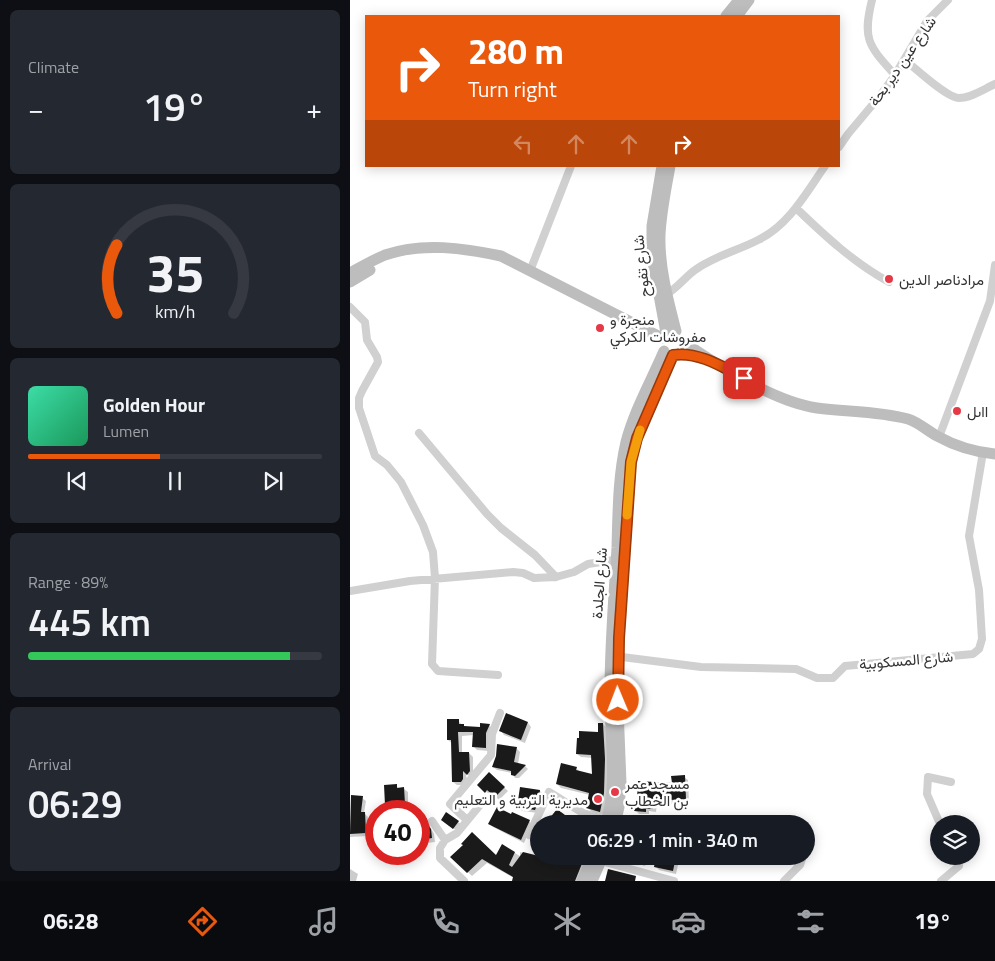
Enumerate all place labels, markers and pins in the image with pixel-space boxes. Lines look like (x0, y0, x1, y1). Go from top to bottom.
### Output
place label: مرادناصر الدين (899, 268, 984, 291)
marker: مرادناصر الدين (883, 273, 895, 285)
place label: منجرة و مفروشات الكركي (610, 308, 706, 350)
marker: منجرة و مفروشات الكركي (594, 322, 606, 334)
pin (723, 357, 765, 399)
place label: ااىل (967, 400, 988, 423)
marker: ااىل (951, 405, 963, 417)
place label: مسجد عمر بن الخطاب (624, 772, 689, 812)
marker: مسجد عمر بن الخطاب (609, 786, 621, 798)
place label: مديرية التربية و التعليم (454, 788, 588, 811)
marker: مديرية التربية و التعليم (592, 793, 604, 805)

